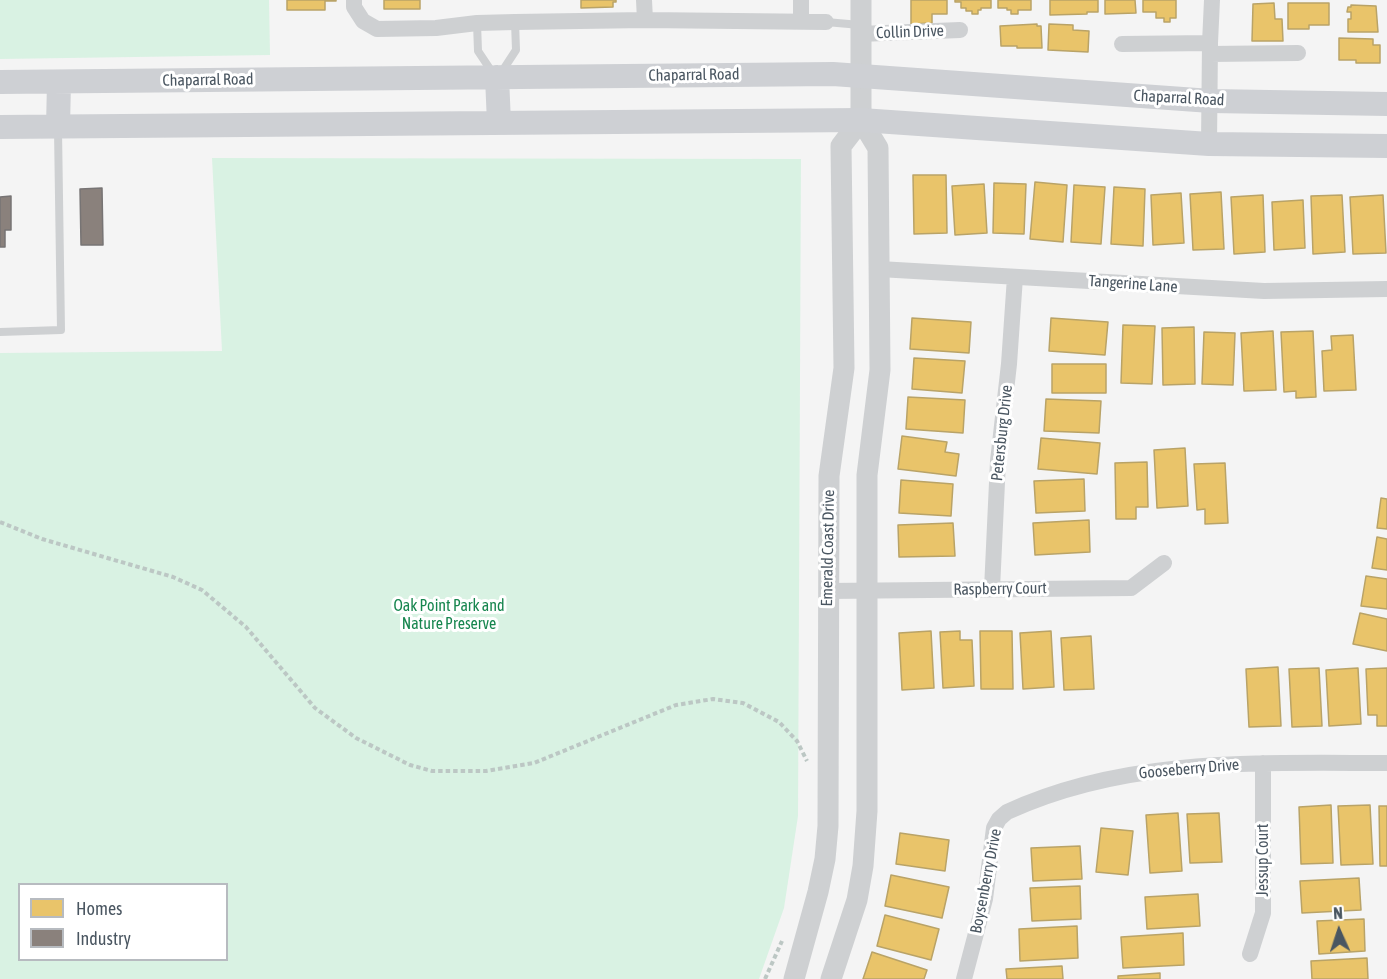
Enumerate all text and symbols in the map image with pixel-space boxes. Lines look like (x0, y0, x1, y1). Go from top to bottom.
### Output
street label: Collin Drive (876, 21, 944, 43)
street label: Chaparral Road (648, 65, 740, 85)
street label: Chaparral Road (162, 70, 254, 90)
street label: Chaparral Road (1133, 86, 1225, 110)
street label: Tangerine Lane (1088, 271, 1178, 297)
street label: Petersburg Drive (987, 384, 1017, 482)
street label: Emerald Coast Drive (817, 489, 839, 607)
street label: Raspberry Court (953, 579, 1047, 599)
park label: Oak Point Park and Nature Preserve (393, 596, 505, 634)
street label: Gooseberry Drive (1138, 755, 1240, 783)
street label: Jessup Court (1253, 824, 1273, 896)
street label: Boysenberry Drive (966, 827, 1006, 935)
legend (18, 883, 228, 961)
text: Homes (76, 898, 122, 919)
north arrow (1309, 901, 1369, 961)
text: N (1333, 904, 1343, 922)
text: Industry (76, 928, 131, 949)

